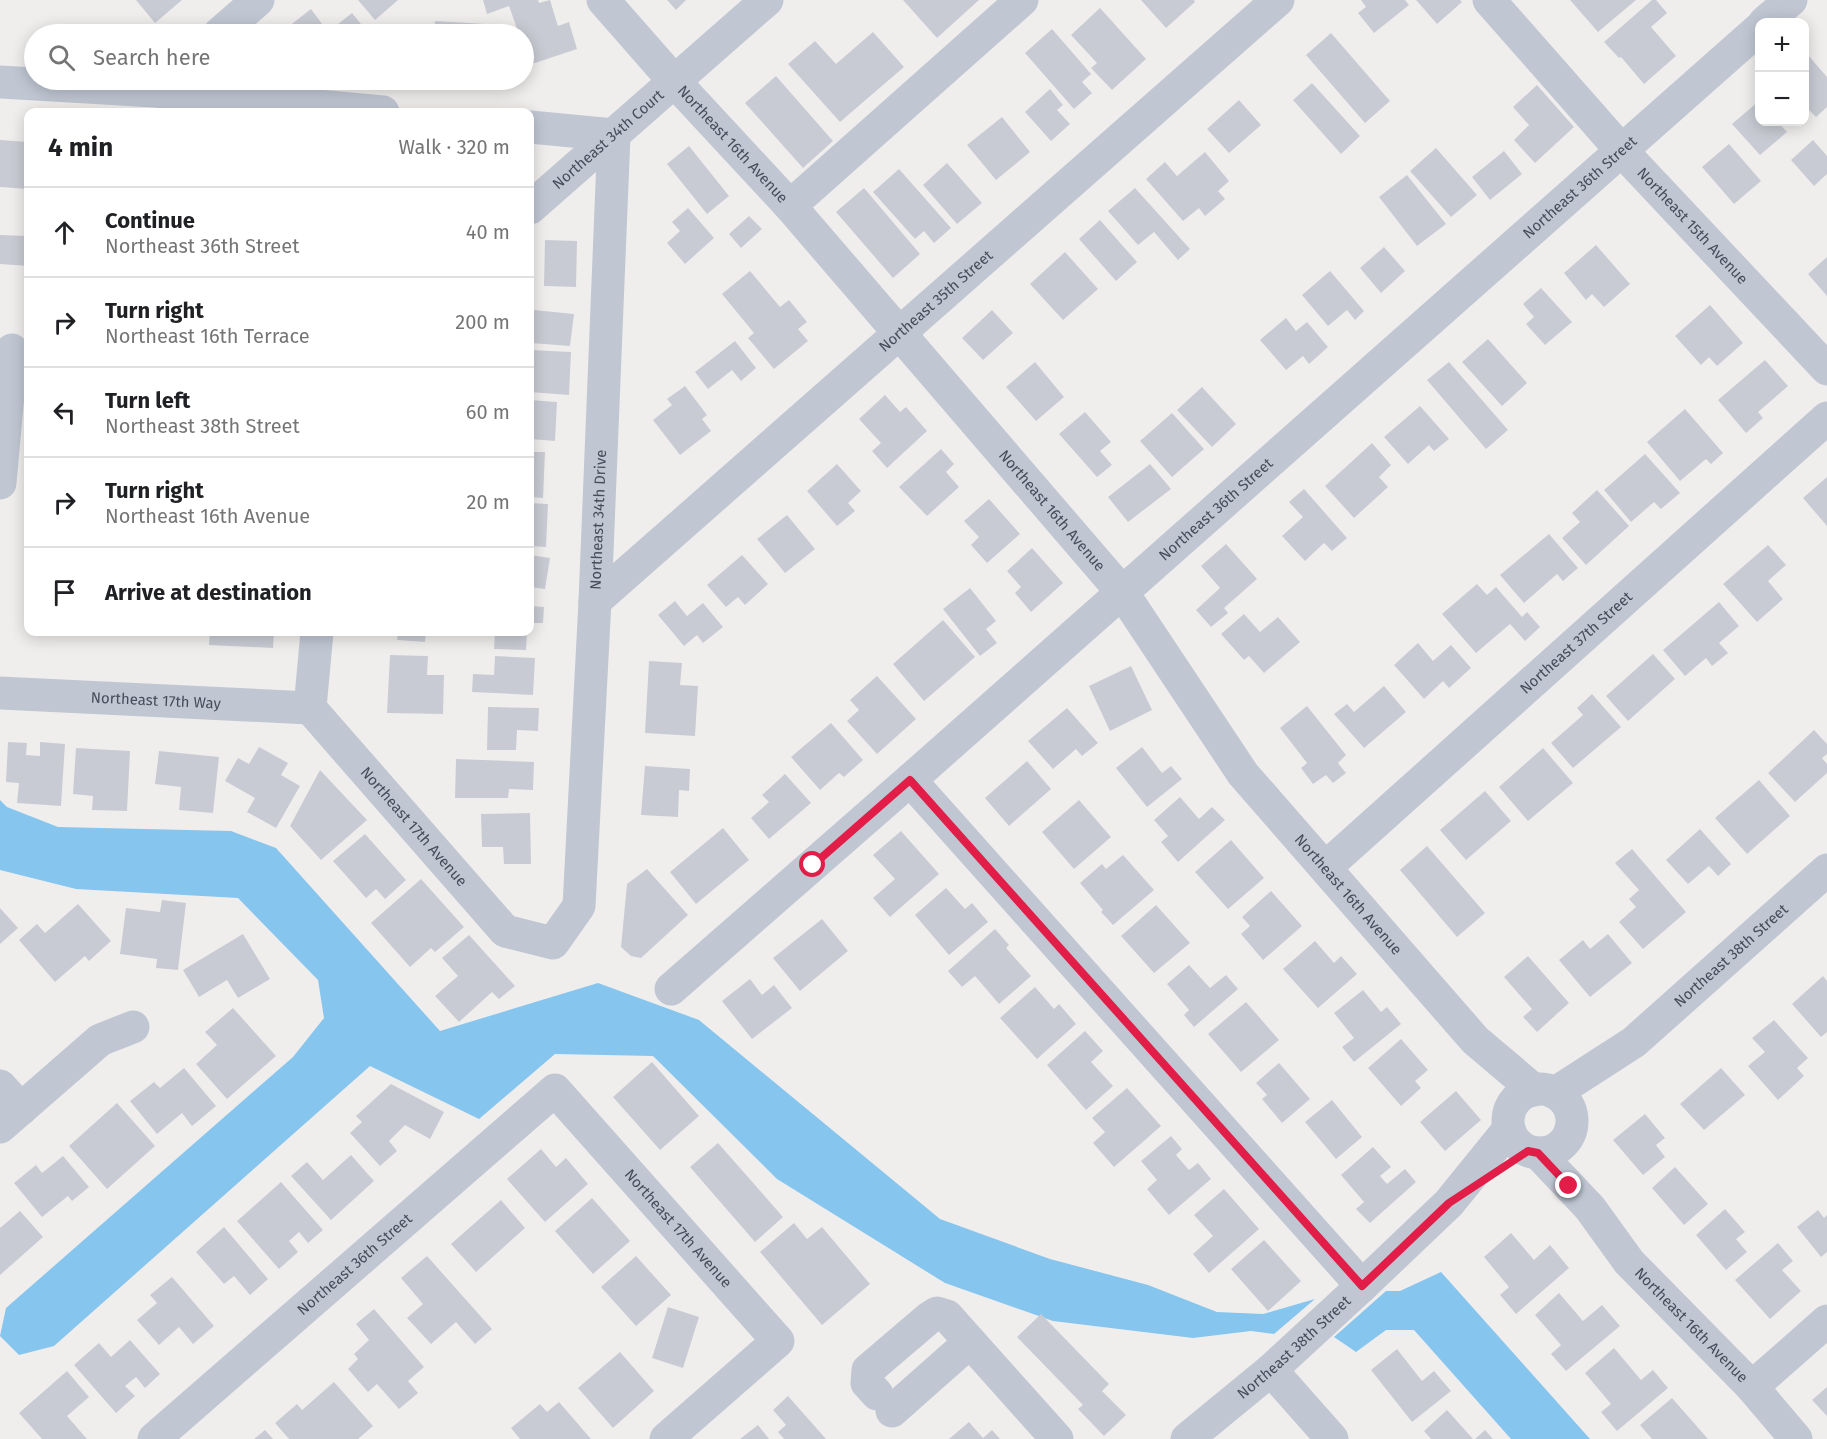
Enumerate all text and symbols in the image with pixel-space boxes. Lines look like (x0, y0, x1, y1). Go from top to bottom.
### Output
map controls (1755, 18, 1809, 126)
button: + (1755, 18, 1809, 72)
search box (24, 24, 534, 90)
icon: search (45, 41, 78, 74)
text: Search here (93, 44, 211, 71)
button: − (1755, 72, 1809, 126)
street label: Northeast 16th Avenue (674, 82, 792, 207)
street label: Northeast 34th Court (549, 85, 668, 193)
text: 4 min (48, 132, 113, 163)
street label: Northeast 36th Street (1519, 132, 1641, 242)
text: Walk · 320 m (399, 135, 510, 159)
street label: Northeast 15th Avenue (1633, 164, 1752, 288)
text: Continue (105, 207, 195, 234)
icon: ahead (48, 216, 81, 249)
text: 40 m (466, 220, 510, 244)
text: Northeast 36th Street (105, 234, 299, 258)
street label: Northeast 35th Street (875, 246, 997, 356)
text: Turn right (105, 297, 204, 324)
icon: right (48, 306, 81, 339)
text: 200 m (455, 310, 510, 334)
text: Northeast 16th Terrace (105, 324, 310, 348)
text: Turn left (105, 387, 190, 414)
icon: left (48, 396, 81, 429)
text: 60 m (466, 400, 510, 424)
text: Northeast 38th Street (105, 414, 300, 438)
street label: Northeast 16th Avenue (995, 446, 1109, 575)
street label: Northeast 34th Drive (586, 449, 610, 590)
street label: Northeast 36th Street (1155, 454, 1277, 564)
text: Turn right (105, 477, 204, 504)
icon: right (48, 486, 81, 519)
text: 20 m (467, 490, 510, 514)
text: Northeast 16th Avenue (105, 504, 310, 528)
icon: arrive (48, 576, 81, 609)
text: Arrive at destination (105, 579, 312, 606)
street label: Northeast 37th Street (1516, 587, 1636, 698)
street label: Northeast 17th Way (90, 688, 222, 713)
street label: Northeast 17th Avenue (357, 763, 471, 890)
street label: Northeast 16th Avenue (1291, 831, 1406, 959)
route start (799, 851, 825, 877)
street label: Northeast 38th Street (1670, 900, 1792, 1011)
street label: Northeast 17th Avenue (621, 1166, 736, 1292)
route end (1555, 1172, 1581, 1198)
street label: Northeast 36th Street (294, 1209, 416, 1319)
street label: Northeast 16th Avenue (1631, 1264, 1752, 1386)
street label: Northeast 38th Street (1234, 1292, 1355, 1403)

